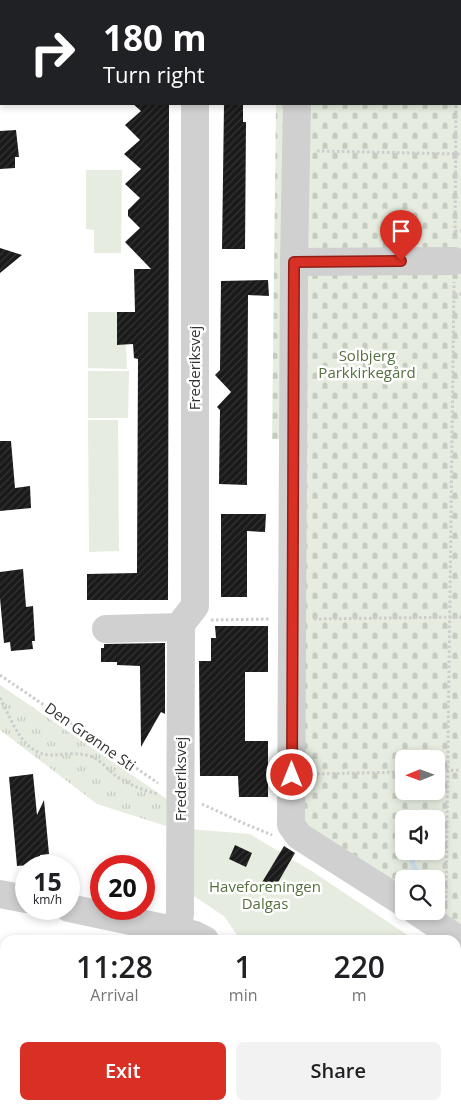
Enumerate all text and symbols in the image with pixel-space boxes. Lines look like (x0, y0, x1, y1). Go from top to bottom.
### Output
text: 180 m (103, 14, 207, 61)
icon: right (20, 20, 85, 85)
text: Turn right (103, 59, 205, 89)
pin (380, 210, 422, 261)
icon: arrive (387, 217, 415, 245)
street label: Frederiksvej (184, 326, 204, 410)
park label: Solbjerg Parkkirkegård (318, 345, 416, 382)
street label: Den Grønne Sti (41, 697, 140, 775)
street label: Frederiksvej (170, 737, 190, 821)
position arrow (265, 748, 317, 800)
north arrow (395, 750, 445, 800)
map controls (395, 750, 445, 920)
button: sound (395, 810, 445, 860)
speed limit sign: 20 (90, 855, 155, 920)
text: 15 (33, 864, 62, 898)
button: search (395, 870, 445, 920)
park label: Haveforeningen Dalgas (209, 876, 321, 913)
text: km/h (33, 891, 62, 908)
text: 11:28 (76, 946, 153, 987)
text: 1 (235, 946, 252, 987)
text: 220 (334, 946, 385, 987)
text: Arrival (90, 984, 139, 1006)
text: min (229, 984, 258, 1006)
text: m (352, 984, 367, 1006)
button: Exit (20, 1042, 226, 1100)
button: Share (236, 1042, 441, 1100)

